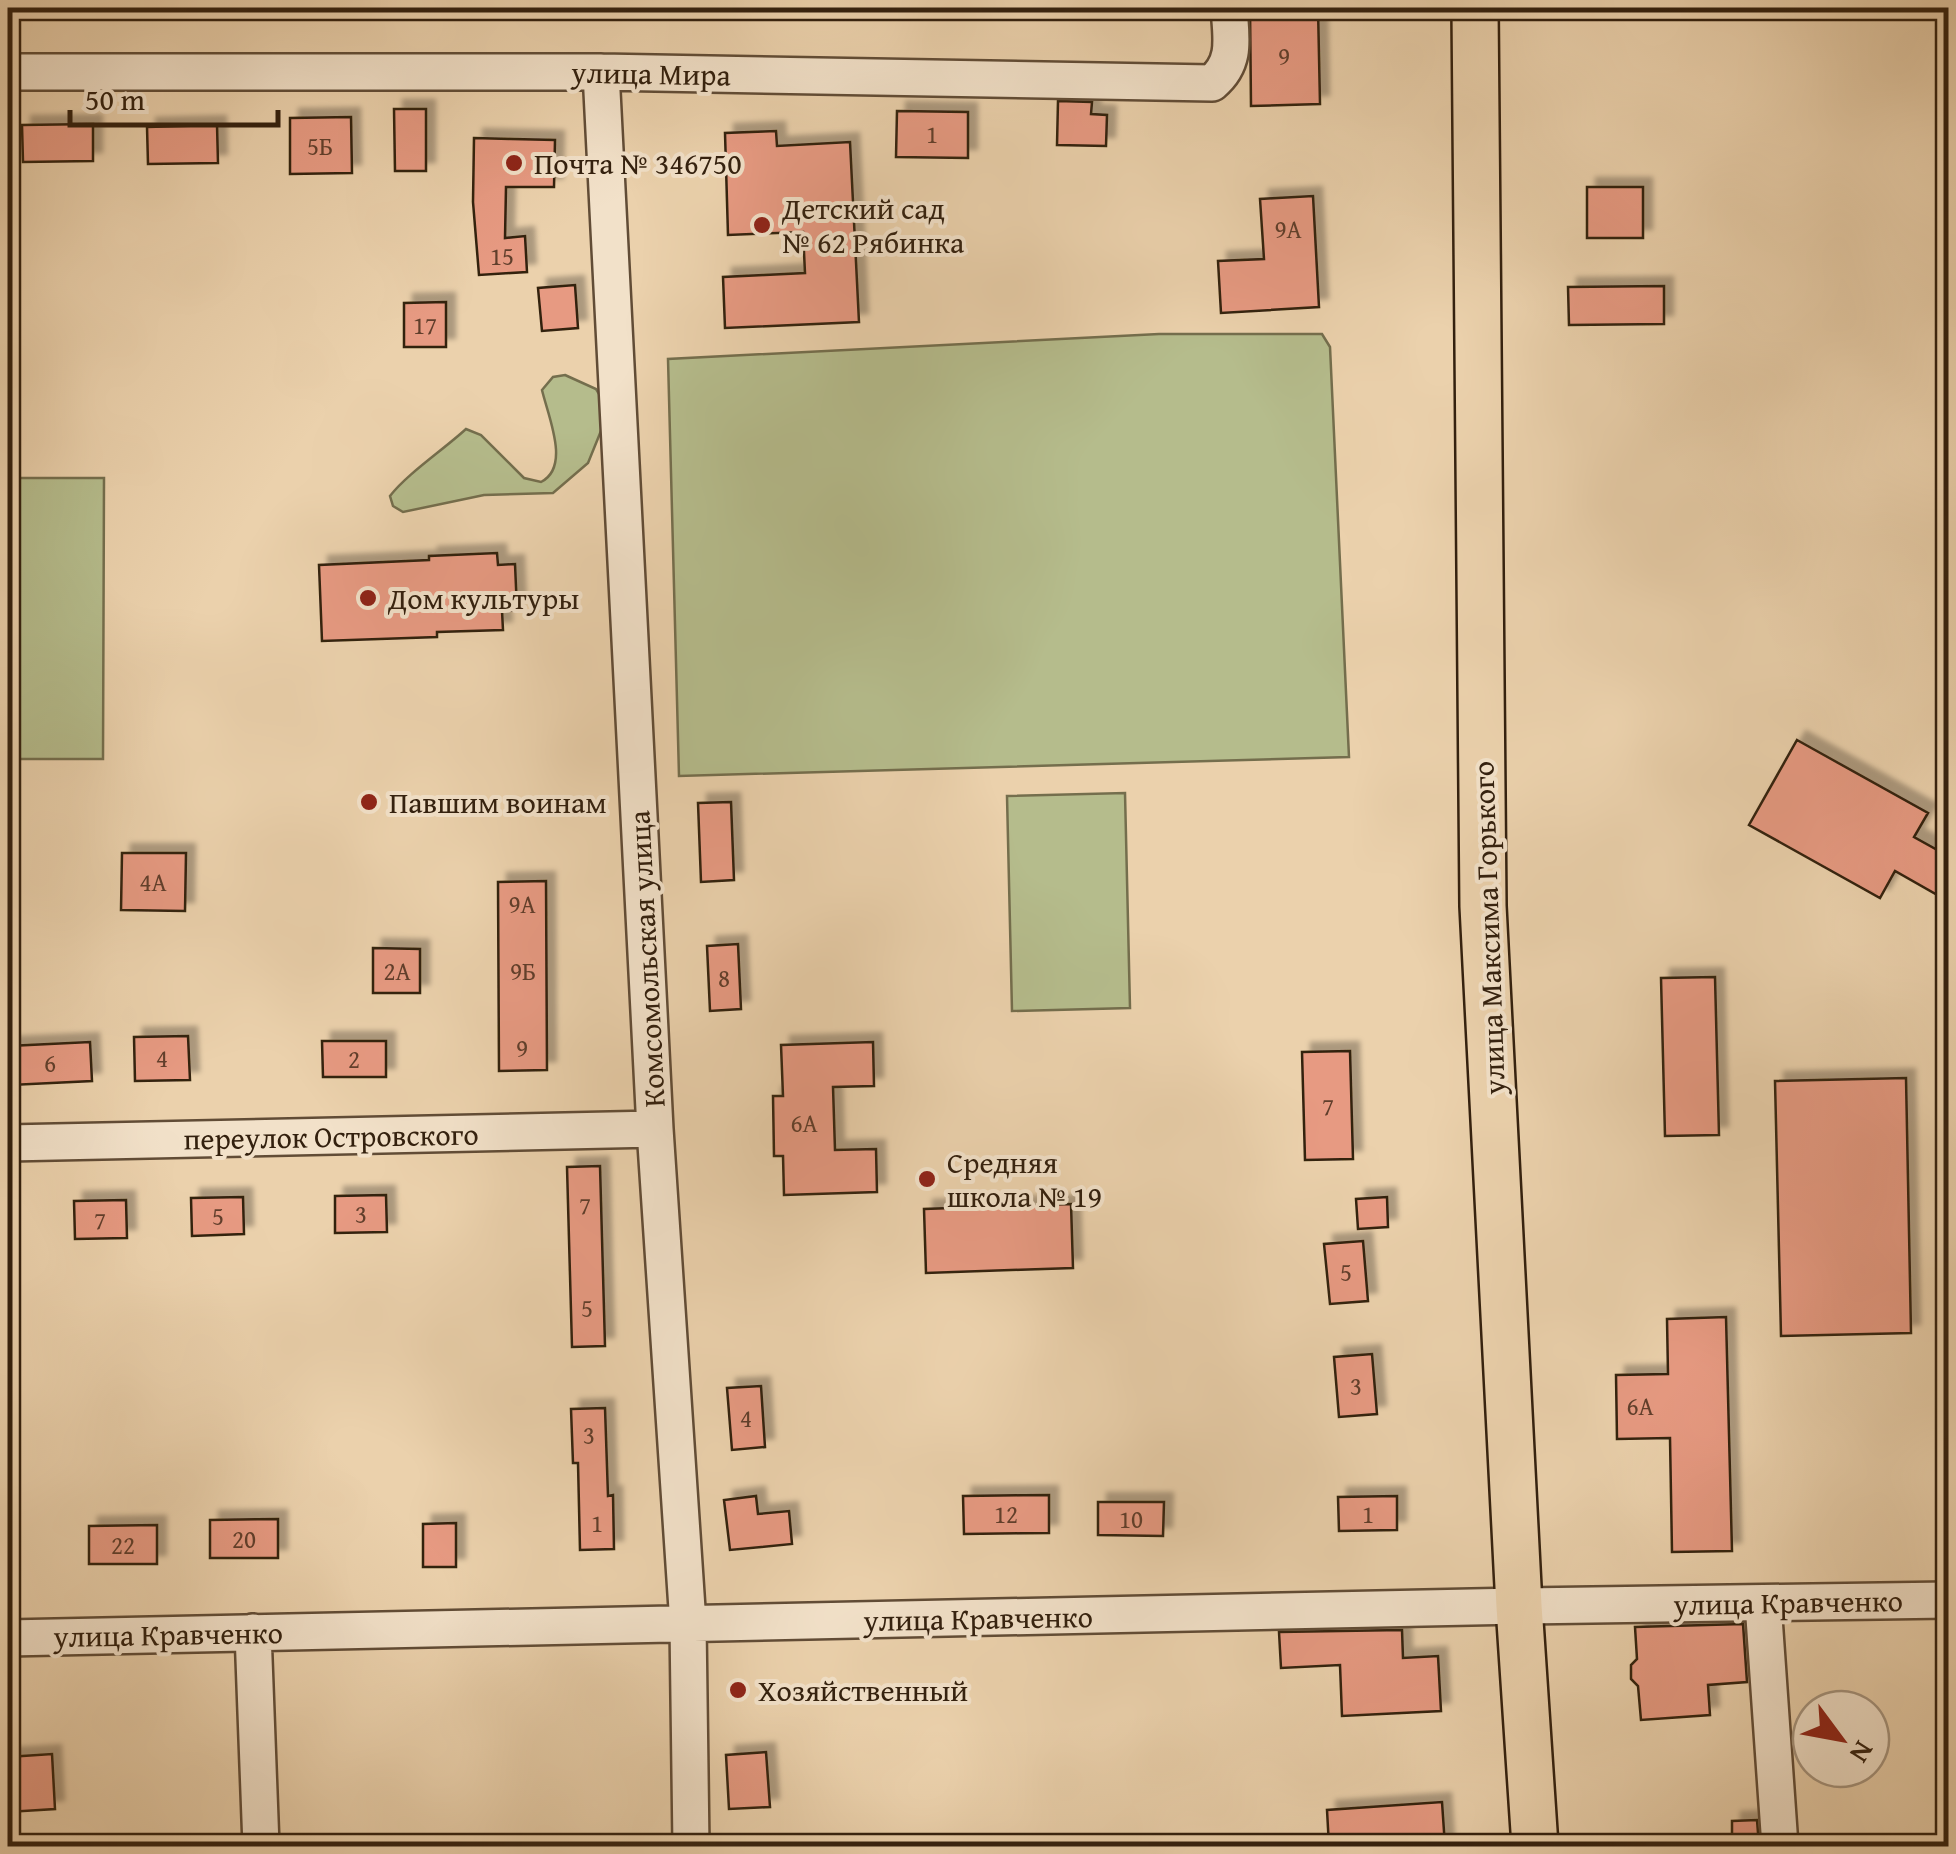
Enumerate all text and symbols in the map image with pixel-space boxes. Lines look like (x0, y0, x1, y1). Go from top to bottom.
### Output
house number: 9 (1278, 38, 1290, 74)
street label: улица Мира (570, 50, 732, 96)
scale bar (70, 65, 278, 127)
text: 50 m (85, 77, 145, 121)
house number: 1 (926, 116, 938, 152)
house number: 5Б (307, 128, 333, 164)
place label: Почта № 346750 (534, 141, 742, 185)
marker: Почта № 346750 (503, 152, 525, 174)
place label: Детский сад № 62 Рябинка (781, 186, 965, 264)
house number: 9А (1274, 211, 1302, 247)
marker: Детский сад № 62 Рябинка (751, 214, 773, 236)
house number: 15 (490, 238, 514, 274)
house number: 17 (413, 307, 437, 343)
place label: Дом культуры (387, 576, 579, 620)
marker: Дом культуры (357, 587, 379, 609)
street label: улица Максима Горького (1460, 760, 1516, 1097)
place label: Павшим воинам (389, 780, 607, 824)
marker: Павшим воинам (358, 791, 380, 813)
street label: Комсомольская улица (616, 809, 676, 1109)
house number: 4А (139, 864, 167, 900)
house number: 9А (508, 886, 536, 922)
house number: 2А (383, 953, 411, 989)
house number: 9Б (510, 953, 536, 989)
house number: 8 (718, 960, 730, 996)
house number: 9 (516, 1030, 528, 1066)
house number: 4 (156, 1040, 168, 1076)
house number: 2 (348, 1041, 360, 1077)
house number: 6 (44, 1045, 56, 1081)
house number: 7 (1322, 1088, 1334, 1124)
house number: 6А (790, 1105, 818, 1141)
street label: переулок Островского (183, 1111, 479, 1161)
place label: Средняя школа № 19 (947, 1140, 1102, 1218)
marker: Средняя школа № 19 (916, 1168, 938, 1190)
house number: 7 (579, 1187, 591, 1223)
house number: 3 (355, 1196, 367, 1232)
house number: 5 (212, 1198, 224, 1234)
house number: 7 (94, 1202, 106, 1238)
house number: 5 (1340, 1254, 1352, 1290)
house number: 5 (581, 1290, 593, 1326)
house number: 3 (1350, 1368, 1362, 1404)
house number: 6А (1626, 1388, 1654, 1424)
house number: 4 (740, 1400, 752, 1436)
house number: 3 (583, 1417, 595, 1453)
house number: 12 (994, 1496, 1018, 1532)
house number: 1 (1362, 1496, 1374, 1532)
house number: 10 (1119, 1501, 1143, 1537)
house number: 1 (591, 1505, 603, 1541)
house number: 20 (232, 1521, 256, 1557)
house number: 22 (111, 1527, 135, 1563)
street label: улица Кравченко (1672, 1578, 1903, 1626)
street label: улица Кравченко (862, 1594, 1093, 1642)
street label: улица Кравченко (52, 1610, 283, 1658)
place label: Хозяйственный (758, 1668, 968, 1712)
marker: Хозяйственный (727, 1679, 749, 1701)
north arrow (1791, 1689, 1891, 1789)
text: N (1840, 1734, 1885, 1772)

